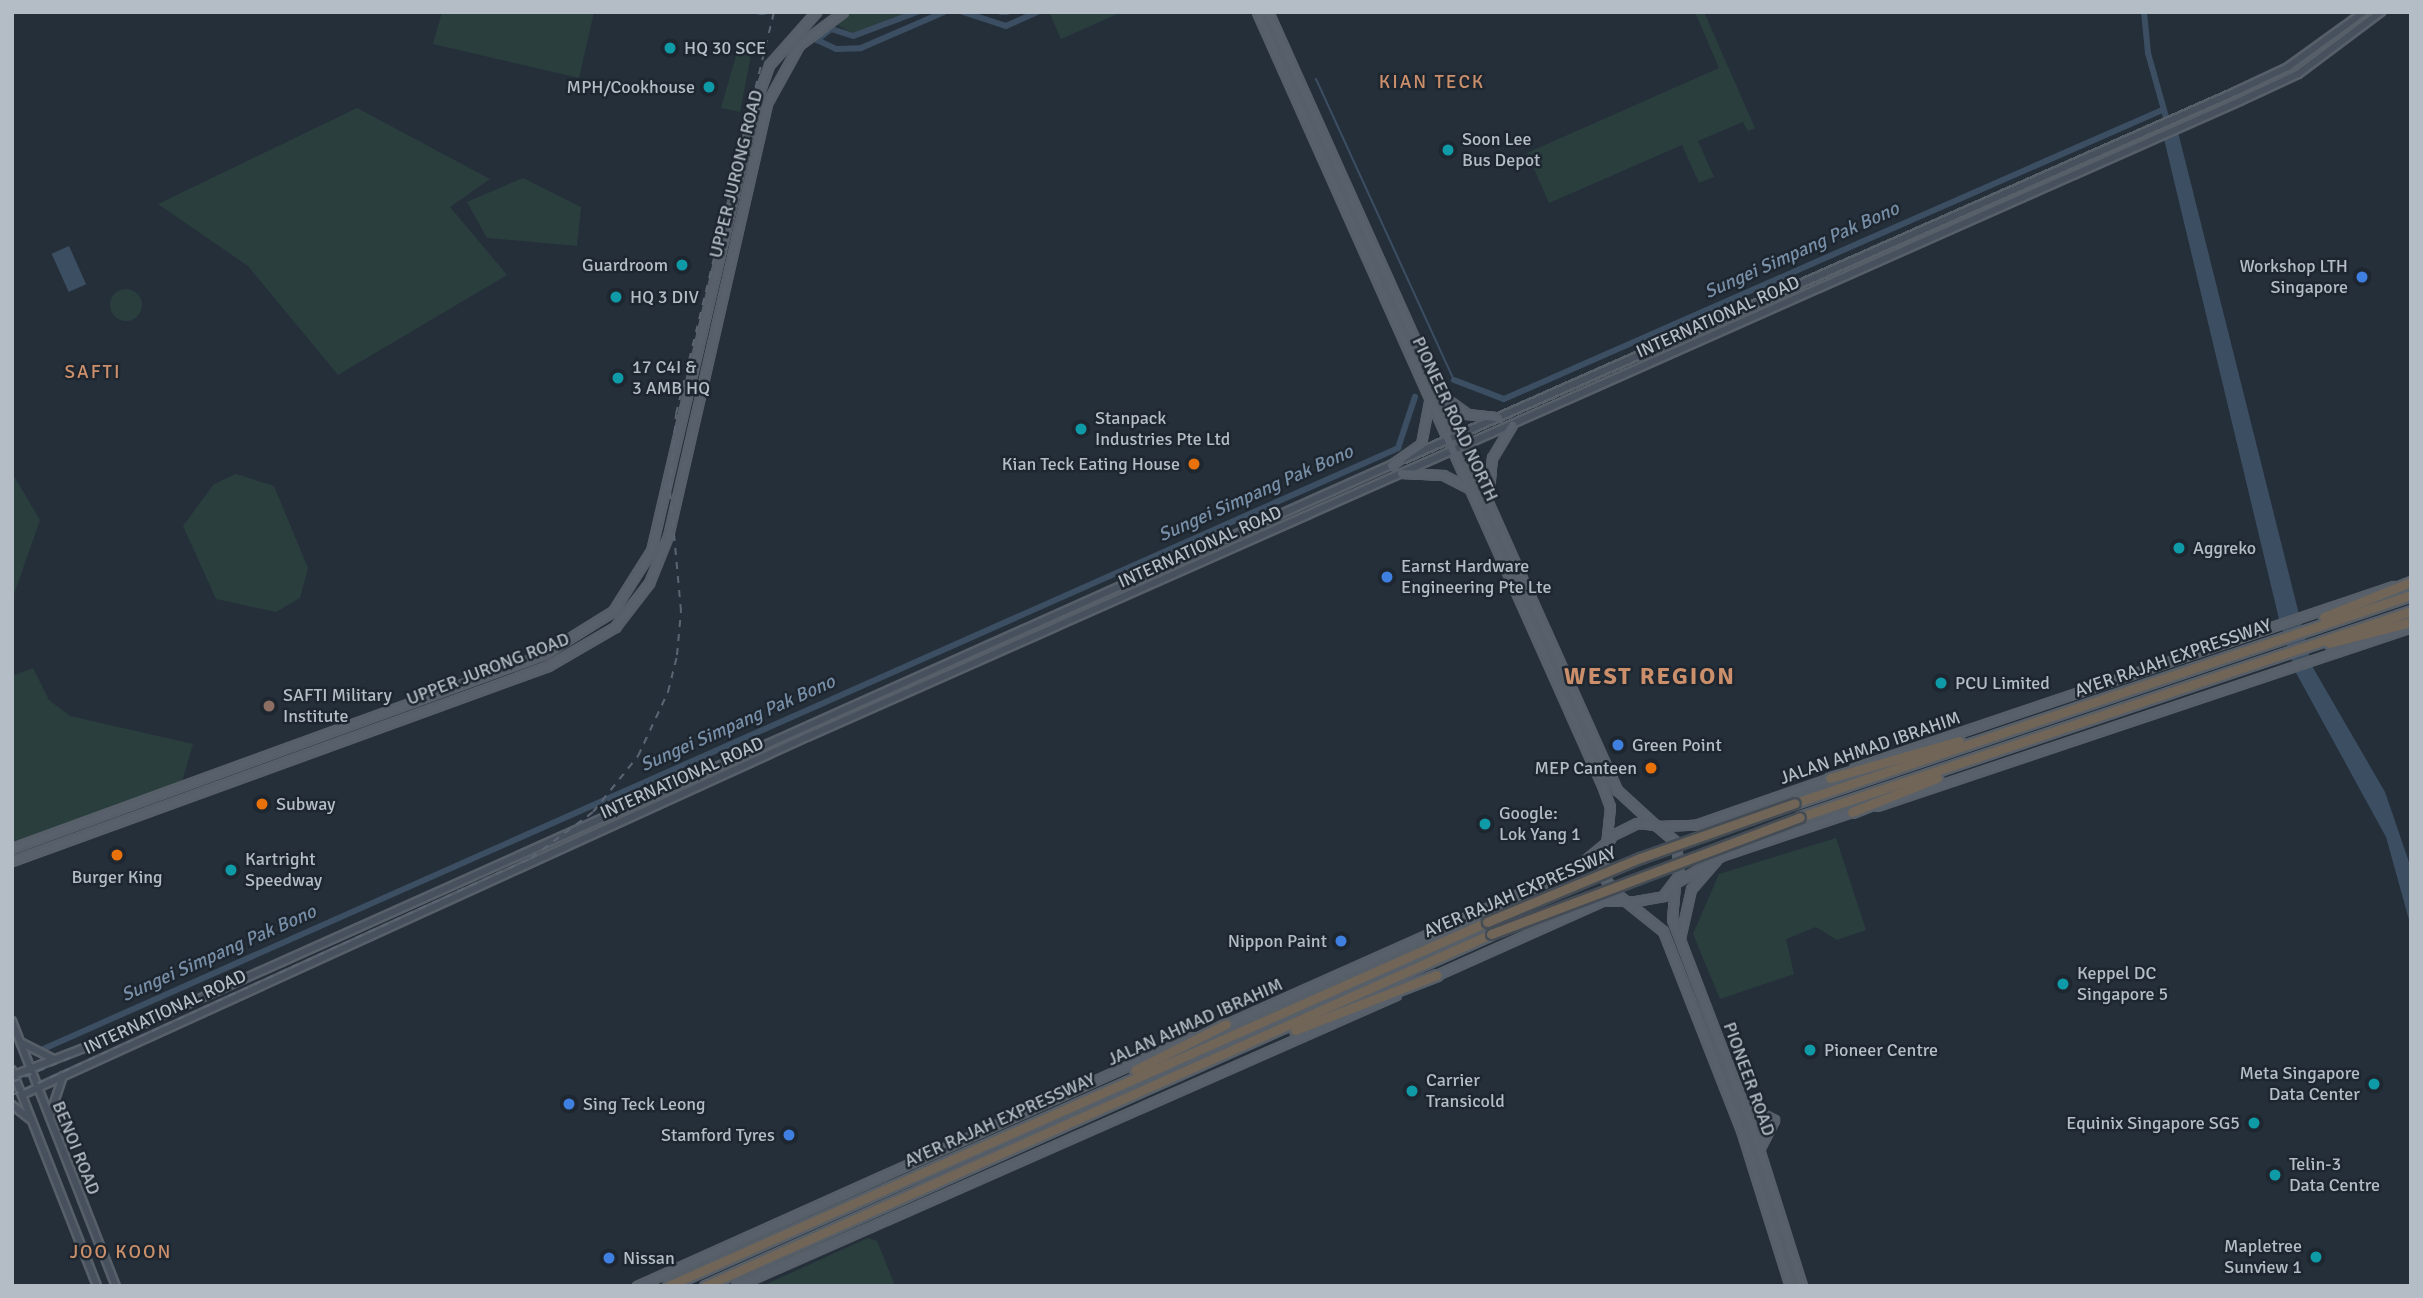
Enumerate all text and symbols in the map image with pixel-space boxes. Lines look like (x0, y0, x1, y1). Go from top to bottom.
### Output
place label: HQ 30 SCE (684, 37, 766, 59)
marker: HQ 30 SCE (662, 40, 678, 56)
district label: KIAN TECK (1380, 72, 1484, 94)
place label: MPH/Cookhouse (567, 76, 695, 98)
marker: MPH/Cookhouse (701, 79, 717, 95)
street label: UPPER JURONG ROAD (705, 88, 767, 260)
place label: Soon Lee Bus Depot (1462, 129, 1540, 172)
marker: Soon Lee Bus Depot (1440, 142, 1456, 158)
water label: Sungei Simpang Pak Bono (1701, 198, 1903, 304)
place label: Guardroom (582, 254, 668, 276)
place label: Workshop LTH Singapore (2239, 256, 2348, 298)
marker: Guardroom (674, 257, 690, 273)
marker: Workshop LTH Singapore (2354, 269, 2370, 285)
street label: INTERNATIONAL ROAD (1633, 271, 1803, 363)
place label: HQ 3 DIV (630, 286, 699, 308)
marker: HQ 3 DIV (608, 289, 624, 305)
street label: PIONEER ROAD NORTH (1407, 333, 1503, 505)
place label: 17 C4I & 3 AMB HQ (632, 357, 710, 400)
district label: SAFTI (65, 362, 121, 384)
marker: 17 C4I & 3 AMB HQ (610, 370, 626, 386)
place label: Stanpack Industries Pte Ltd (1095, 408, 1230, 450)
marker: Stanpack Industries Pte Ltd (1073, 421, 1089, 437)
water label: Sungei Simpang Pak Bono (1155, 441, 1357, 547)
place label: Kian Teck Eating House (1002, 453, 1180, 475)
marker: Kian Teck Eating House (1186, 456, 1202, 472)
street label: INTERNATIONAL ROAD (1115, 501, 1285, 593)
place label: Aggreko (2193, 537, 2256, 559)
marker: Aggreko (2171, 540, 2187, 556)
place label: Earnst Hardware Engineering Pte Lte (1401, 556, 1552, 598)
marker: Earnst Hardware Engineering Pte Lte (1379, 569, 1395, 585)
street label: AYER RAJAH EXPRESSWAY (2072, 614, 2274, 702)
street label: UPPER JURONG ROAD (404, 628, 572, 710)
district label: WEST REGION (1565, 663, 1735, 691)
water label: Sungei Simpang Pak Bono (637, 671, 839, 777)
place label: PCU Limited (1955, 672, 2050, 694)
marker: PCU Limited (1933, 675, 1949, 691)
place label: SAFTI Military Institute (283, 685, 392, 728)
marker: SAFTI Military Institute (261, 698, 277, 714)
street label: JALAN AHMAD IBRAHIM (1777, 707, 1963, 789)
street label: INTERNATIONAL ROAD (597, 732, 767, 824)
place label: Green Point (1632, 734, 1722, 756)
marker: Green Point (1610, 737, 1626, 753)
place label: MEP Canteen (1534, 757, 1637, 779)
marker: MEP Canteen (1643, 760, 1659, 776)
place label: Subway (276, 793, 335, 815)
marker: Subway (254, 796, 270, 812)
place label: Google: Lok Yang 1 (1499, 803, 1581, 846)
marker: Google: Lok Yang 1 (1477, 816, 1493, 832)
street label: AYER RAJAH EXPRESSWAY (1421, 842, 1619, 942)
marker: Burger King (109, 847, 125, 863)
place label: Kartright Speedway (245, 849, 322, 892)
marker: Kartright Speedway (223, 862, 239, 878)
place label: Burger King (71, 866, 163, 888)
water label: Sungei Simpang Pak Bono (118, 901, 320, 1007)
place label: Nippon Paint (1228, 930, 1327, 952)
marker: Nippon Paint (1333, 933, 1349, 949)
place label: Keppel DC Singapore 5 (2077, 963, 2168, 1006)
street label: INTERNATIONAL ROAD (80, 965, 250, 1059)
street label: JALAN AHMAD IBRAHIM (1104, 974, 1286, 1070)
marker: Keppel DC Singapore 5 (2055, 976, 2071, 992)
street label: PIONEER ROAD (1718, 1019, 1780, 1139)
place label: Pioneer Centre (1824, 1039, 1938, 1061)
marker: Pioneer Centre (1802, 1042, 1818, 1058)
place label: Meta Singapore Data Center (2240, 1063, 2360, 1106)
street label: AYER RAJAH EXPRESSWAY (901, 1068, 1099, 1172)
place label: Carrier Transicold (1426, 1070, 1505, 1112)
marker: Meta Singapore Data Center (2366, 1076, 2382, 1092)
marker: Carrier Transicold (1404, 1083, 1420, 1099)
place label: Sing Teck Leong (583, 1093, 706, 1115)
marker: Sing Teck Leong (561, 1096, 577, 1112)
street label: BENOI ROAD (47, 1098, 105, 1198)
place label: Equinix Singapore SG5 (2066, 1112, 2240, 1134)
marker: Equinix Singapore SG5 (2246, 1115, 2262, 1131)
place label: Stamford Tyres (661, 1124, 775, 1146)
marker: Stamford Tyres (781, 1127, 797, 1143)
place label: Telin-3 Data Centre (2289, 1154, 2380, 1196)
marker: Telin-3 Data Centre (2267, 1167, 2283, 1183)
place label: Mapletree Sunview 1 (2224, 1236, 2302, 1278)
district label: JOO KOON (71, 1242, 171, 1264)
place label: Nissan (623, 1247, 675, 1269)
marker: Mapletree Sunview 1 (2308, 1249, 2324, 1265)
marker: Nissan (601, 1250, 617, 1266)

